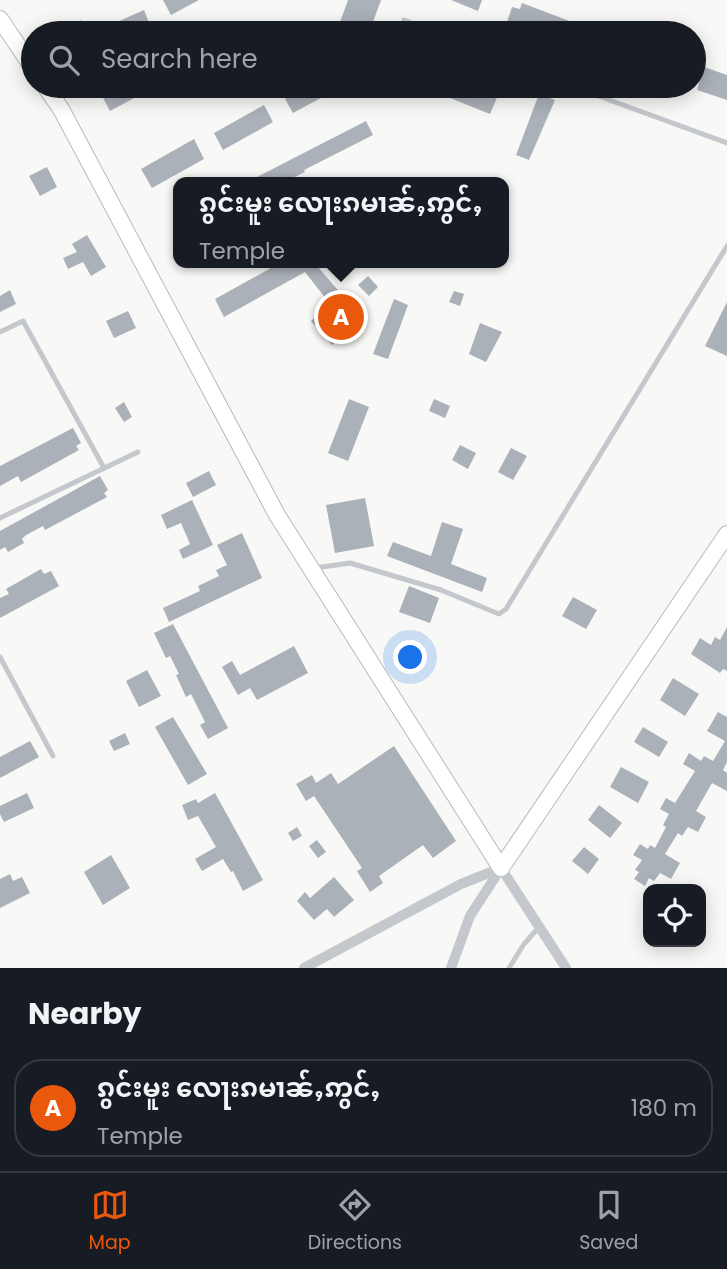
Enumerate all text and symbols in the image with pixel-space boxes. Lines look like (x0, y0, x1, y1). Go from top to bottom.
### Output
search box (21, 21, 706, 98)
icon: search (45, 41, 83, 79)
text: Search here (101, 41, 258, 77)
popup (173, 177, 509, 268)
text: ၵွင်းမူး လေႃးၵမၢၼ်ႇဢွင်ႇ (199, 185, 483, 221)
text: Temple (199, 235, 285, 267)
pin: A (318, 291, 364, 343)
your location (393, 640, 427, 674)
map controls (643, 884, 706, 947)
button: locate (643, 884, 706, 947)
text: Nearby (28, 992, 142, 1035)
text: ၵွင်းမူး လေႃးၵမၢၼ်ႇဢွင်ႇ (97, 1070, 381, 1106)
text: A (45, 1092, 61, 1124)
text: 180 m (631, 1092, 697, 1124)
text: Temple (97, 1120, 183, 1152)
tab: Map (89, 1186, 131, 1257)
tab: Directions (308, 1186, 402, 1257)
tab: Saved (579, 1186, 638, 1257)

